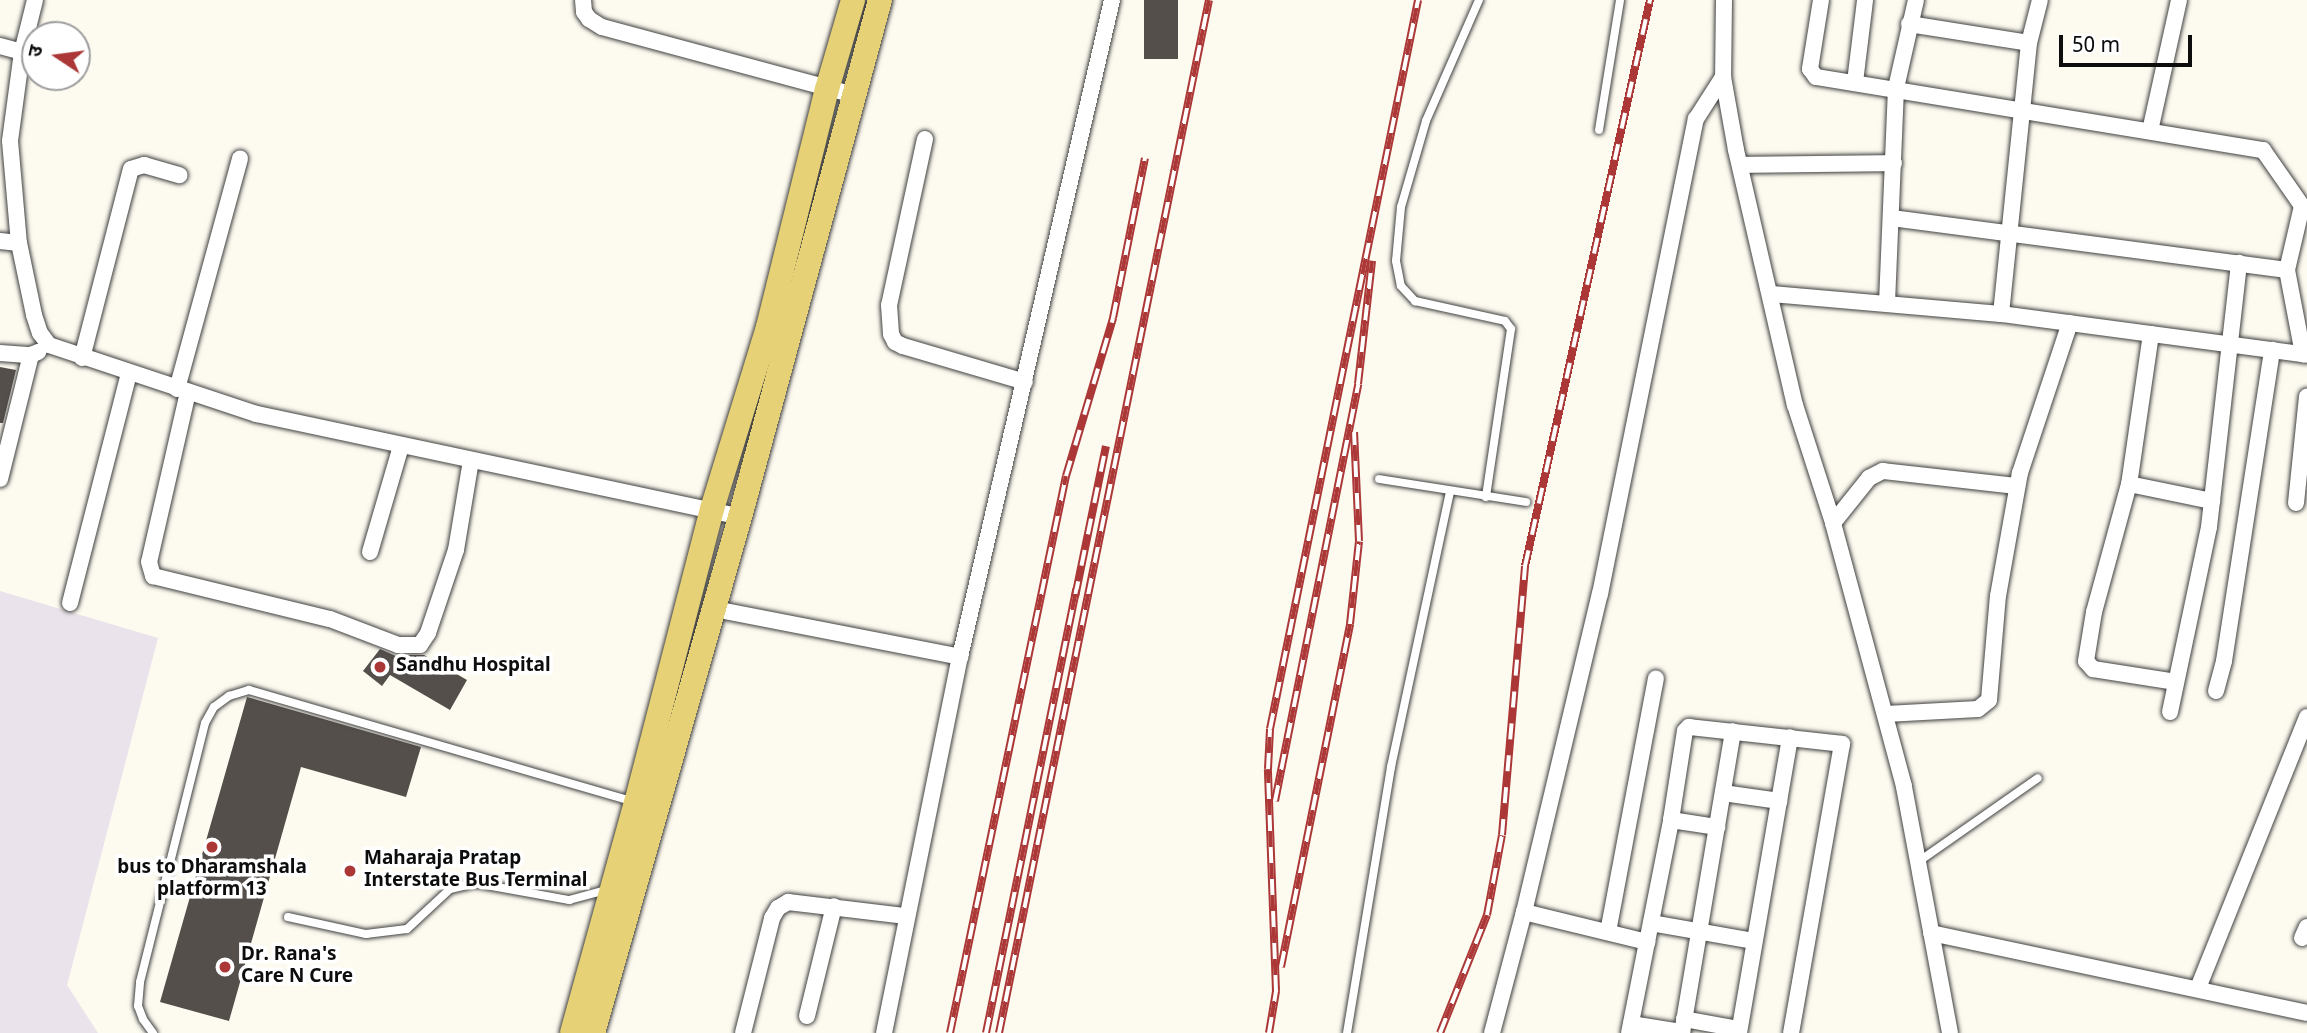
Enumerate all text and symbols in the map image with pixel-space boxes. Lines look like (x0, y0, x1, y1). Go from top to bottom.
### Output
north arrow (21, 21, 91, 91)
scale bar (2062, 21, 2195, 65)
text: 50 m (2072, 33, 2120, 61)
text: उ (24, 43, 50, 60)
place label: Sandhu Hospital (396, 656, 551, 678)
marker: Sandhu Hospital (370, 657, 390, 677)
marker: bus to Dharamshala platform 13 (204, 839, 220, 855)
place label: Maharaja Pratap Interstate Bus Terminal (364, 849, 588, 893)
place label: bus to Dharamshala platform 13 (117, 858, 307, 902)
marker: Maharaja Pratap Interstate Bus Terminal (342, 863, 358, 879)
place label: Dr. Rana's Care N Cure (241, 945, 353, 989)
marker: Dr. Rana's Care N Cure (215, 957, 235, 977)

